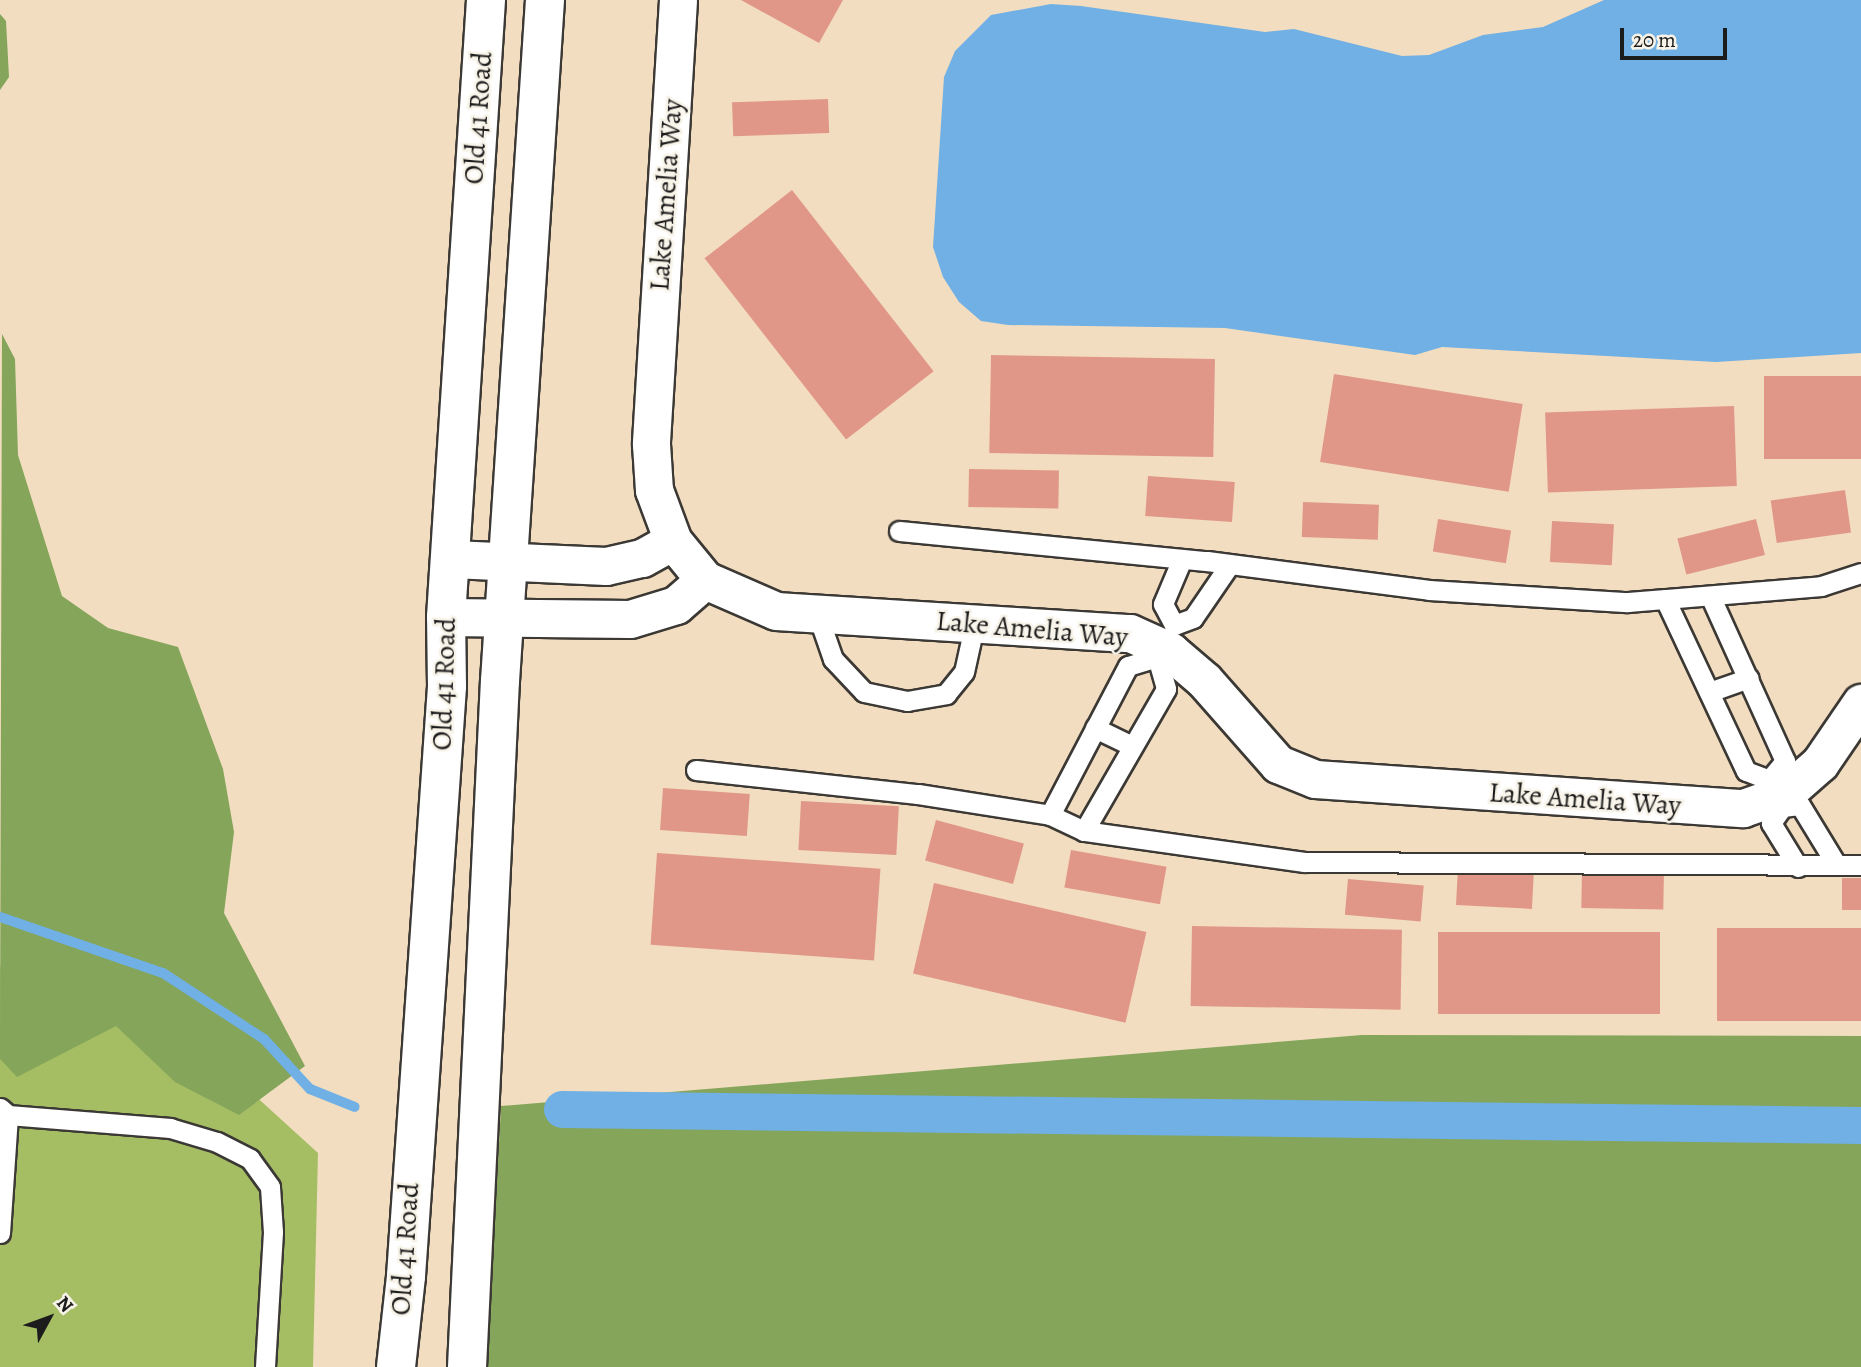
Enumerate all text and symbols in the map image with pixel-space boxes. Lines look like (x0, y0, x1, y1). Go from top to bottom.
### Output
scale bar (1623, 14, 1730, 58)
text: 20 m (1633, 26, 1676, 54)
street label: Old 41 Road (457, 51, 499, 185)
street label: Lake Amelia Way (643, 98, 689, 292)
street label: Lake Amelia Way (935, 604, 1129, 654)
street label: Old 41 Road (425, 617, 463, 751)
street label: Lake Amelia Way (1488, 776, 1682, 822)
street label: Old 41 Road (384, 1182, 426, 1316)
north arrow (14, 1283, 84, 1353)
text: N (50, 1290, 79, 1318)

